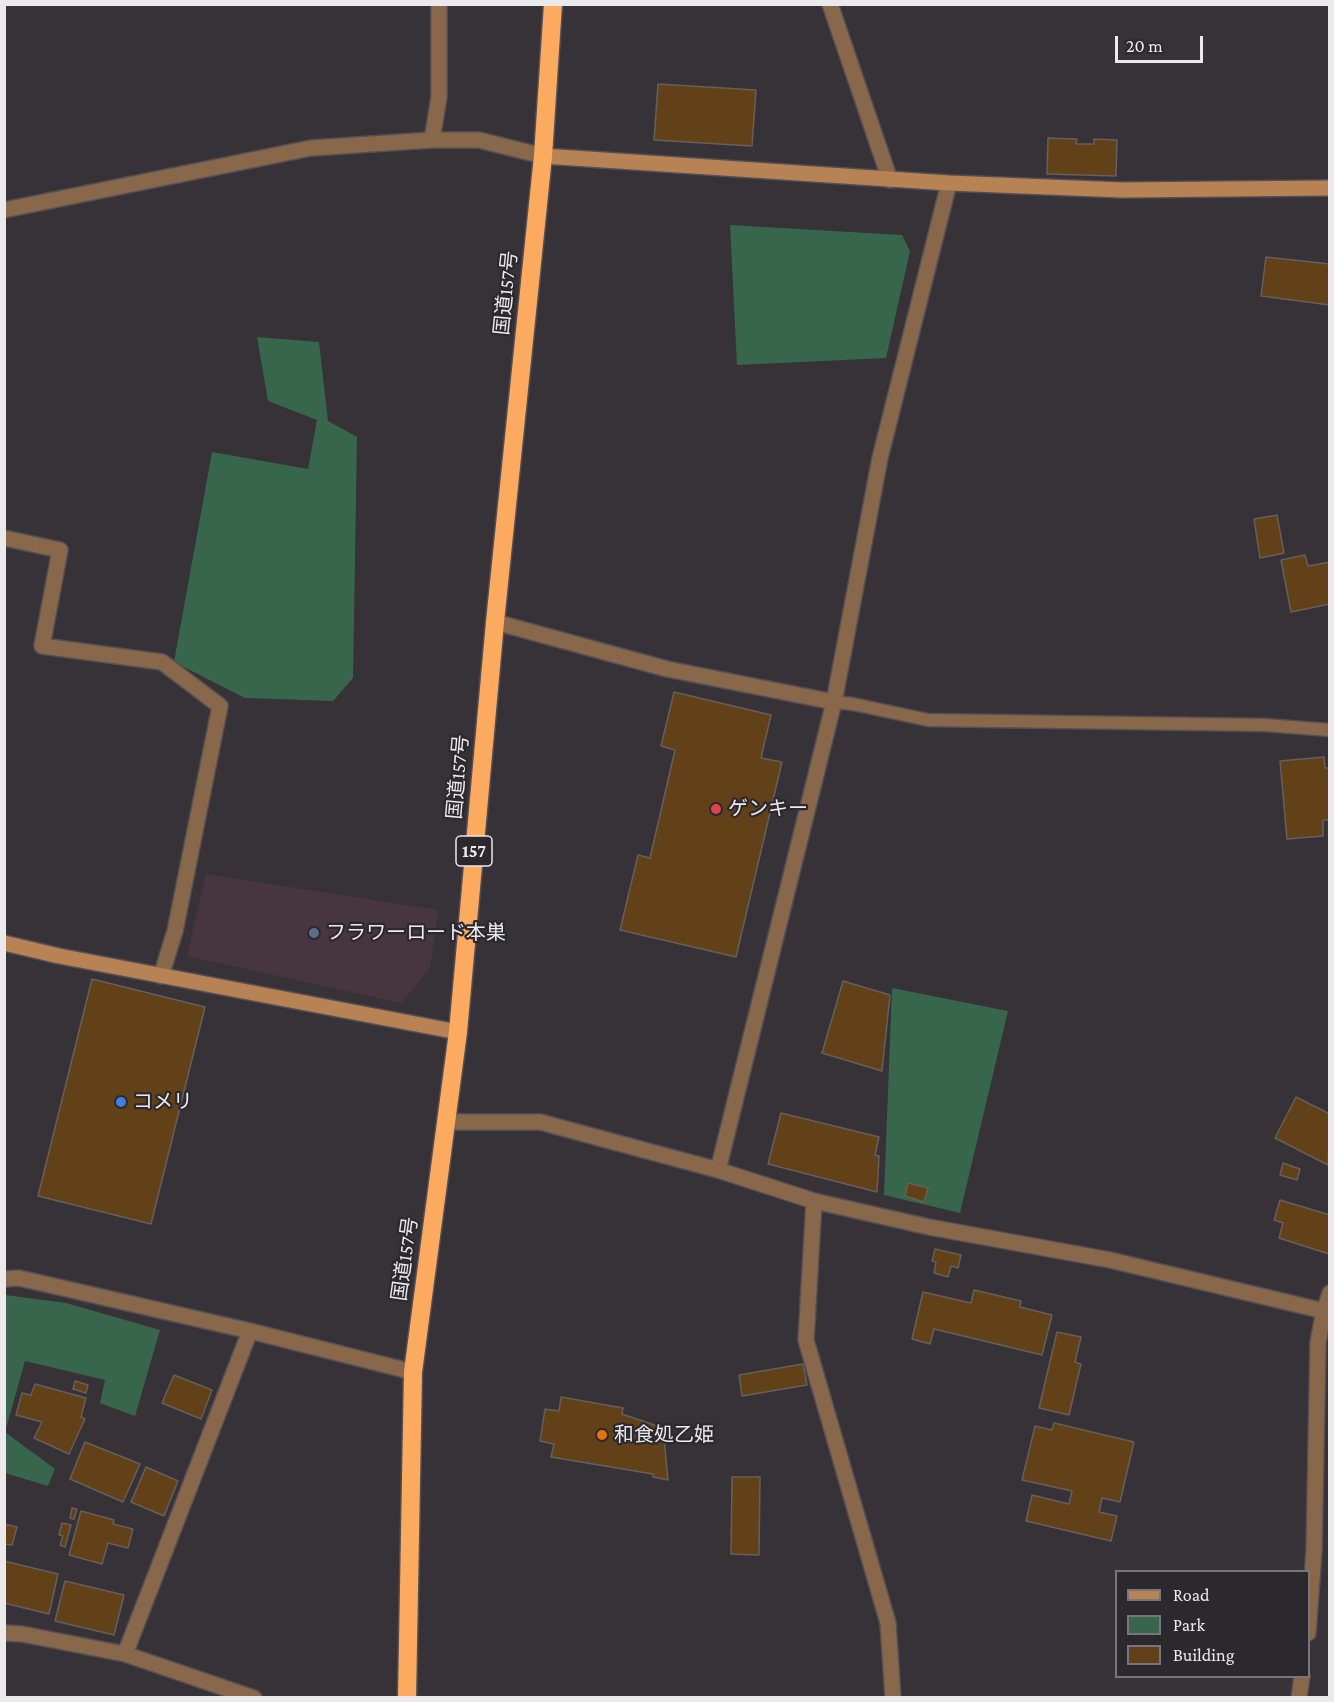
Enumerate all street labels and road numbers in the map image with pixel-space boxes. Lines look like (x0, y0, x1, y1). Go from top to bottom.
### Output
street label: 国道157号 (490, 250, 522, 336)
street label: 国道157号 (442, 734, 474, 820)
road number: 157 (456, 836, 492, 866)
street label: 国道157号 (387, 1215, 423, 1303)

